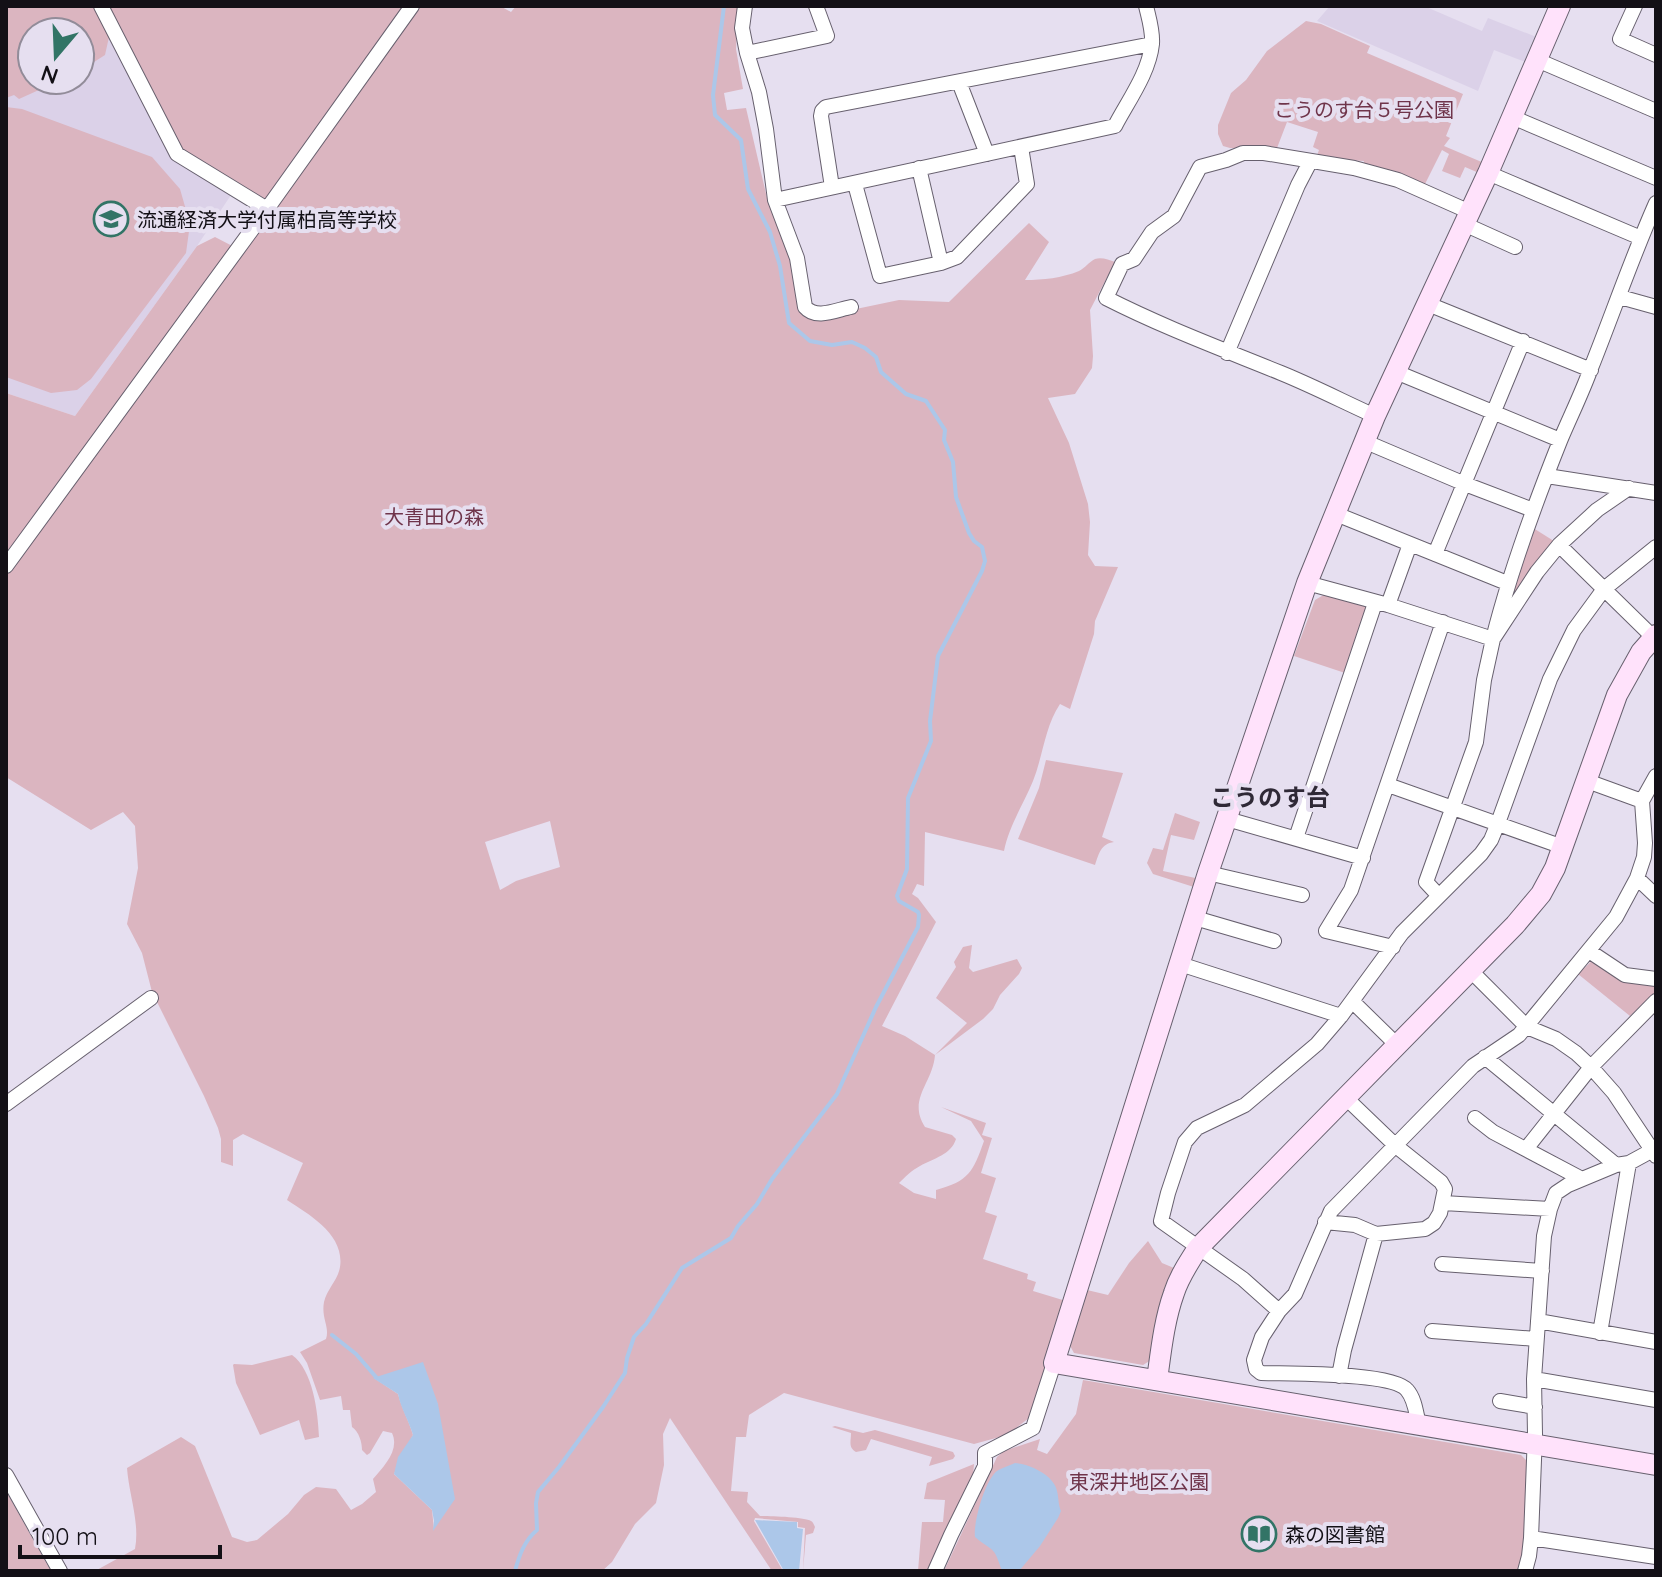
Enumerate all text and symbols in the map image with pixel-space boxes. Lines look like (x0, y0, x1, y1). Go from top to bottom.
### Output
north arrow (16, 16, 96, 96)
text: N (37, 59, 62, 91)
park label: こうのす台５号公園 (1274, 97, 1454, 122)
school or university icon: 流通経済大学付属柏高等学校 (92, 200, 130, 238)
place label: 流通経済大学付属柏高等学校 (137, 207, 397, 232)
park label: 大青田の森 (384, 504, 484, 529)
district label: こうのす台 (1210, 782, 1330, 812)
park label: 東深井地区公園 (1069, 1469, 1209, 1494)
scale bar (20, 1509, 220, 1559)
library icon: 森の図書館 (1240, 1515, 1278, 1553)
text: 100 m (32, 1521, 98, 1551)
place label: 森の図書館 (1285, 1522, 1385, 1547)

